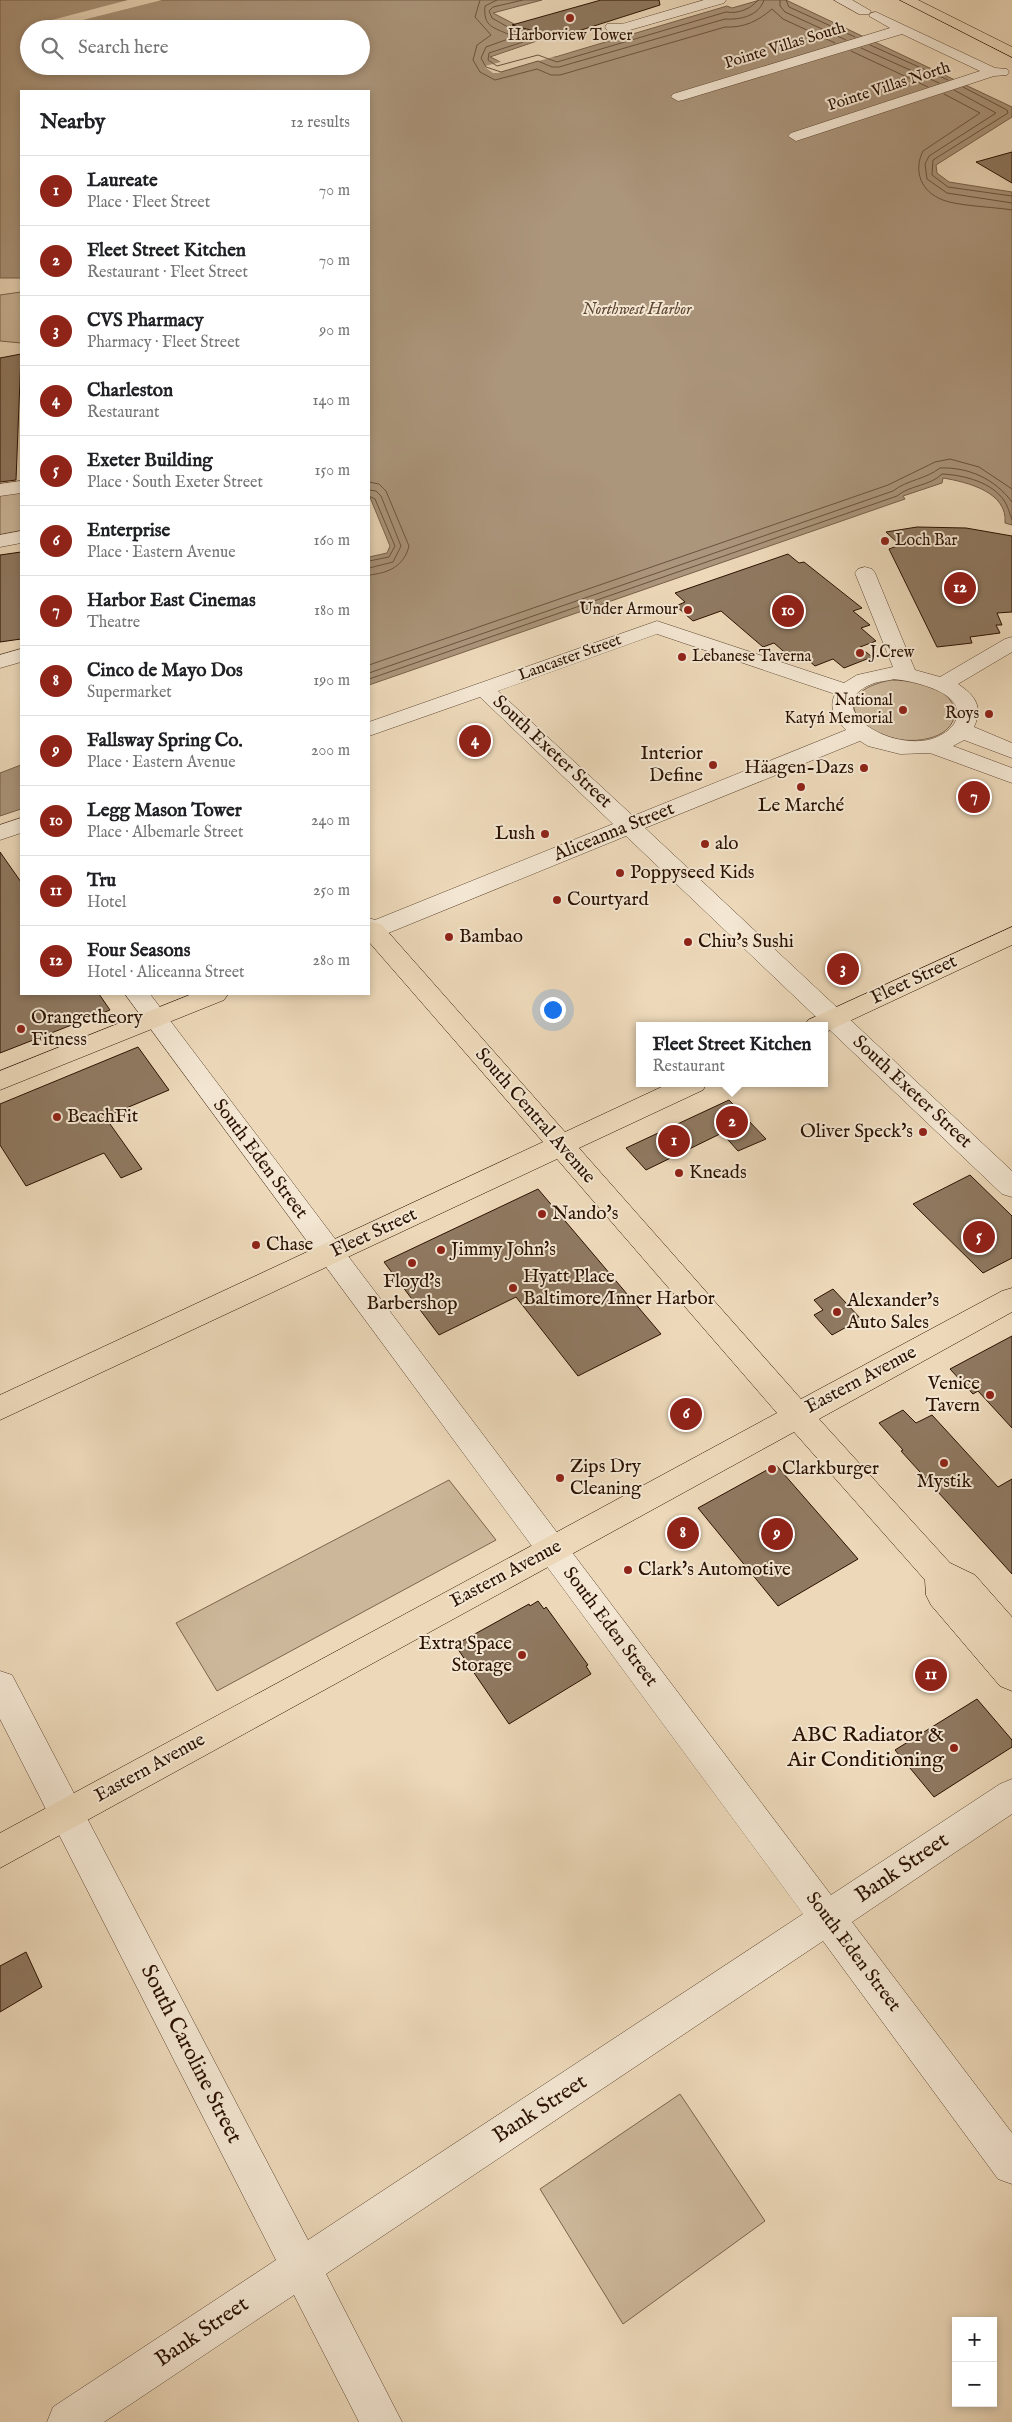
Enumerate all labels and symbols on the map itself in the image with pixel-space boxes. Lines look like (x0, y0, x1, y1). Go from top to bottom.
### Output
marker: Harborview Tower (564, 12, 576, 24)
street label: Pointe Villas South (722, 18, 848, 74)
place label: Harborview Tower (508, 26, 632, 46)
street label: Pointe Villas North (825, 58, 953, 116)
water label: Northwest Harbor (583, 300, 693, 320)
place label: Loch Bar (895, 531, 958, 551)
marker: Loch Bar (879, 535, 891, 547)
pin: 12 (944, 569, 976, 607)
pin: 10 (772, 592, 804, 630)
place label: Under Armour (579, 600, 678, 620)
marker: Under Armour (682, 604, 694, 616)
street label: Lancaster Street (516, 630, 625, 686)
place label: J.Crew (868, 643, 915, 663)
place label: Lebanese Taverna (692, 647, 812, 667)
marker: J.Crew (854, 647, 866, 659)
marker: Lebanese Taverna (676, 651, 688, 663)
street label: South Exeter Street (487, 690, 617, 814)
place label: National Katyń Memorial (785, 691, 894, 729)
marker: National Katyń Memorial (897, 704, 909, 716)
place label: Roys (945, 704, 979, 724)
marker: Roys (983, 708, 995, 720)
pin: 4 (459, 722, 491, 760)
place label: Interior Define (640, 742, 703, 788)
place label: Häagen-Dazs (744, 756, 854, 780)
marker: Interior Define (707, 759, 719, 771)
marker: Häagen-Dazs (858, 762, 870, 774)
pin: 7 (958, 778, 990, 816)
marker: Le Marché (795, 781, 807, 793)
place label: Le Marché (758, 794, 845, 818)
street label: Aliceanna Street (549, 797, 678, 867)
place label: Lush (495, 822, 535, 846)
marker: Lush (539, 828, 551, 840)
place label: alo (715, 832, 739, 856)
marker: alo (699, 838, 711, 850)
place label: Poppyseed Kids (630, 861, 755, 885)
marker: Poppyseed Kids (614, 867, 626, 879)
place label: Courtyard (567, 888, 649, 912)
marker: Courtyard (551, 894, 563, 906)
place label: Bambao (459, 925, 523, 949)
place label: Chiu's Sushi (698, 930, 794, 954)
marker: Bambao (443, 931, 455, 943)
marker: Chiu's Sushi (682, 936, 694, 948)
street label: Fleet Street (867, 949, 961, 1010)
pin: 3 (827, 950, 859, 988)
your location (540, 997, 566, 1023)
place label: Orangetheory Fitness (31, 1006, 144, 1052)
marker: Orangetheory Fitness (15, 1023, 27, 1035)
street label: South Exeter Street (847, 1030, 977, 1154)
street label: South Central Avenue (470, 1043, 601, 1189)
street label: South Eden Street (207, 1094, 313, 1224)
pin: 2 (716, 1103, 748, 1141)
place label: BeachFit (67, 1105, 139, 1129)
marker: BeachFit (51, 1111, 63, 1123)
place label: Oliver Speck's (800, 1120, 913, 1144)
pin: 1 (658, 1122, 690, 1160)
marker: Oliver Speck's (917, 1126, 929, 1138)
place label: Kneads (689, 1161, 747, 1185)
marker: Kneads (673, 1167, 685, 1179)
street label: Fleet Street (327, 1202, 421, 1263)
place label: Nando's (552, 1202, 618, 1226)
marker: Nando's (536, 1208, 548, 1220)
pin: 5 (963, 1218, 995, 1256)
place label: Chase (266, 1233, 314, 1257)
place label: Jimmy John's (449, 1238, 556, 1262)
marker: Chase (250, 1239, 262, 1251)
marker: Jimmy John's (435, 1244, 447, 1256)
marker: Floyd's Barbershop (406, 1257, 418, 1269)
place label: Hyatt Place Baltimore/Inner Harbor (523, 1265, 715, 1311)
place label: Floyd's Barbershop (367, 1270, 457, 1316)
marker: Hyatt Place Baltimore/Inner Harbor (507, 1282, 519, 1294)
place label: Alexander’s Auto Sales (846, 1289, 939, 1335)
marker: Alexander’s Auto Sales (831, 1306, 843, 1318)
street label: Eastern Avenue (801, 1340, 921, 1419)
place label: Venice Tavern (925, 1372, 980, 1418)
marker: Venice Tavern (984, 1389, 996, 1401)
pin: 6 (670, 1395, 702, 1433)
place label: Zips Dry Cleaning (570, 1455, 642, 1501)
place label: Clarkburger (782, 1457, 879, 1481)
marker: Mystik (938, 1457, 950, 1469)
marker: Clarkburger (766, 1463, 778, 1475)
place label: Mystik (916, 1470, 972, 1494)
marker: Zips Dry Cleaning (554, 1472, 566, 1484)
pin: 8 (667, 1514, 699, 1552)
pin: 9 (761, 1515, 793, 1553)
street label: Eastern Avenue (446, 1534, 566, 1613)
place label: Clark's Automotive (638, 1558, 791, 1582)
street label: South Eden Street (557, 1562, 663, 1692)
marker: Clark's Automotive (622, 1564, 634, 1576)
place label: Extra Space Storage (419, 1632, 512, 1678)
marker: Extra Space Storage (516, 1649, 528, 1661)
pin: 11 (915, 1656, 947, 1694)
place label: ABC Radiator & Air Conditioning (786, 1721, 945, 1774)
street label: Eastern Avenue (91, 1728, 210, 1808)
marker: ABC Radiator & Air Conditioning (948, 1742, 960, 1754)
street label: Bank Street (850, 1826, 955, 1910)
street label: South Eden Street (800, 1887, 906, 2017)
street label: South Caroline Street (134, 1960, 248, 2148)
street label: Bank Street (487, 2068, 593, 2150)
street label: Bank Street (150, 2290, 255, 2374)

